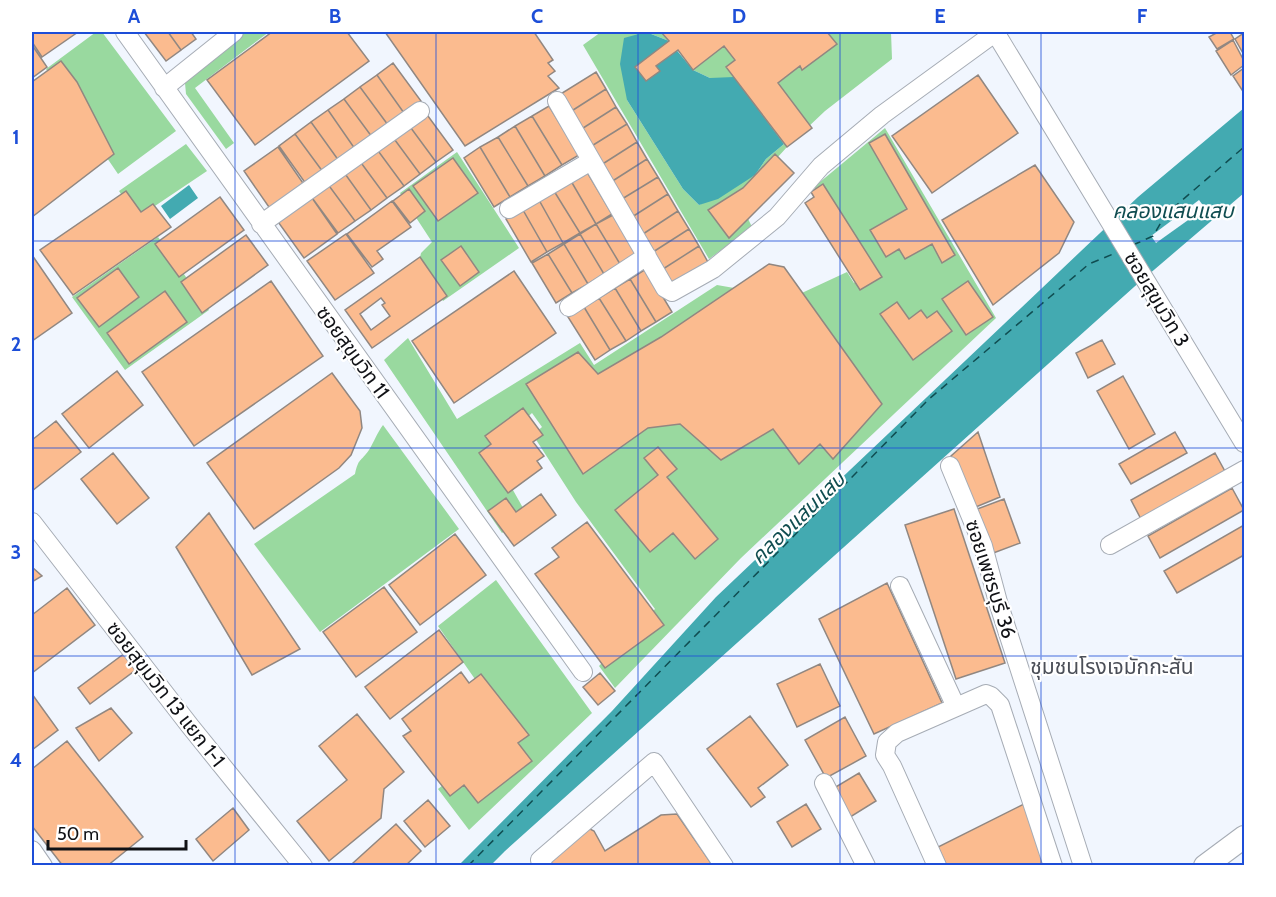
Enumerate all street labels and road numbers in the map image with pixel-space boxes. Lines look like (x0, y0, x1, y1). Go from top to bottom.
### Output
street label: ซอยสุขุมวิท 3 (1119, 247, 1195, 351)
street label: ซอยสุขุมวิท 11 (311, 301, 395, 403)
street label: ซอยเพชรบุรี 36 (961, 517, 1021, 641)
street label: ซอยสุขุมวิท 13 แยก 1-1 (102, 617, 230, 771)

